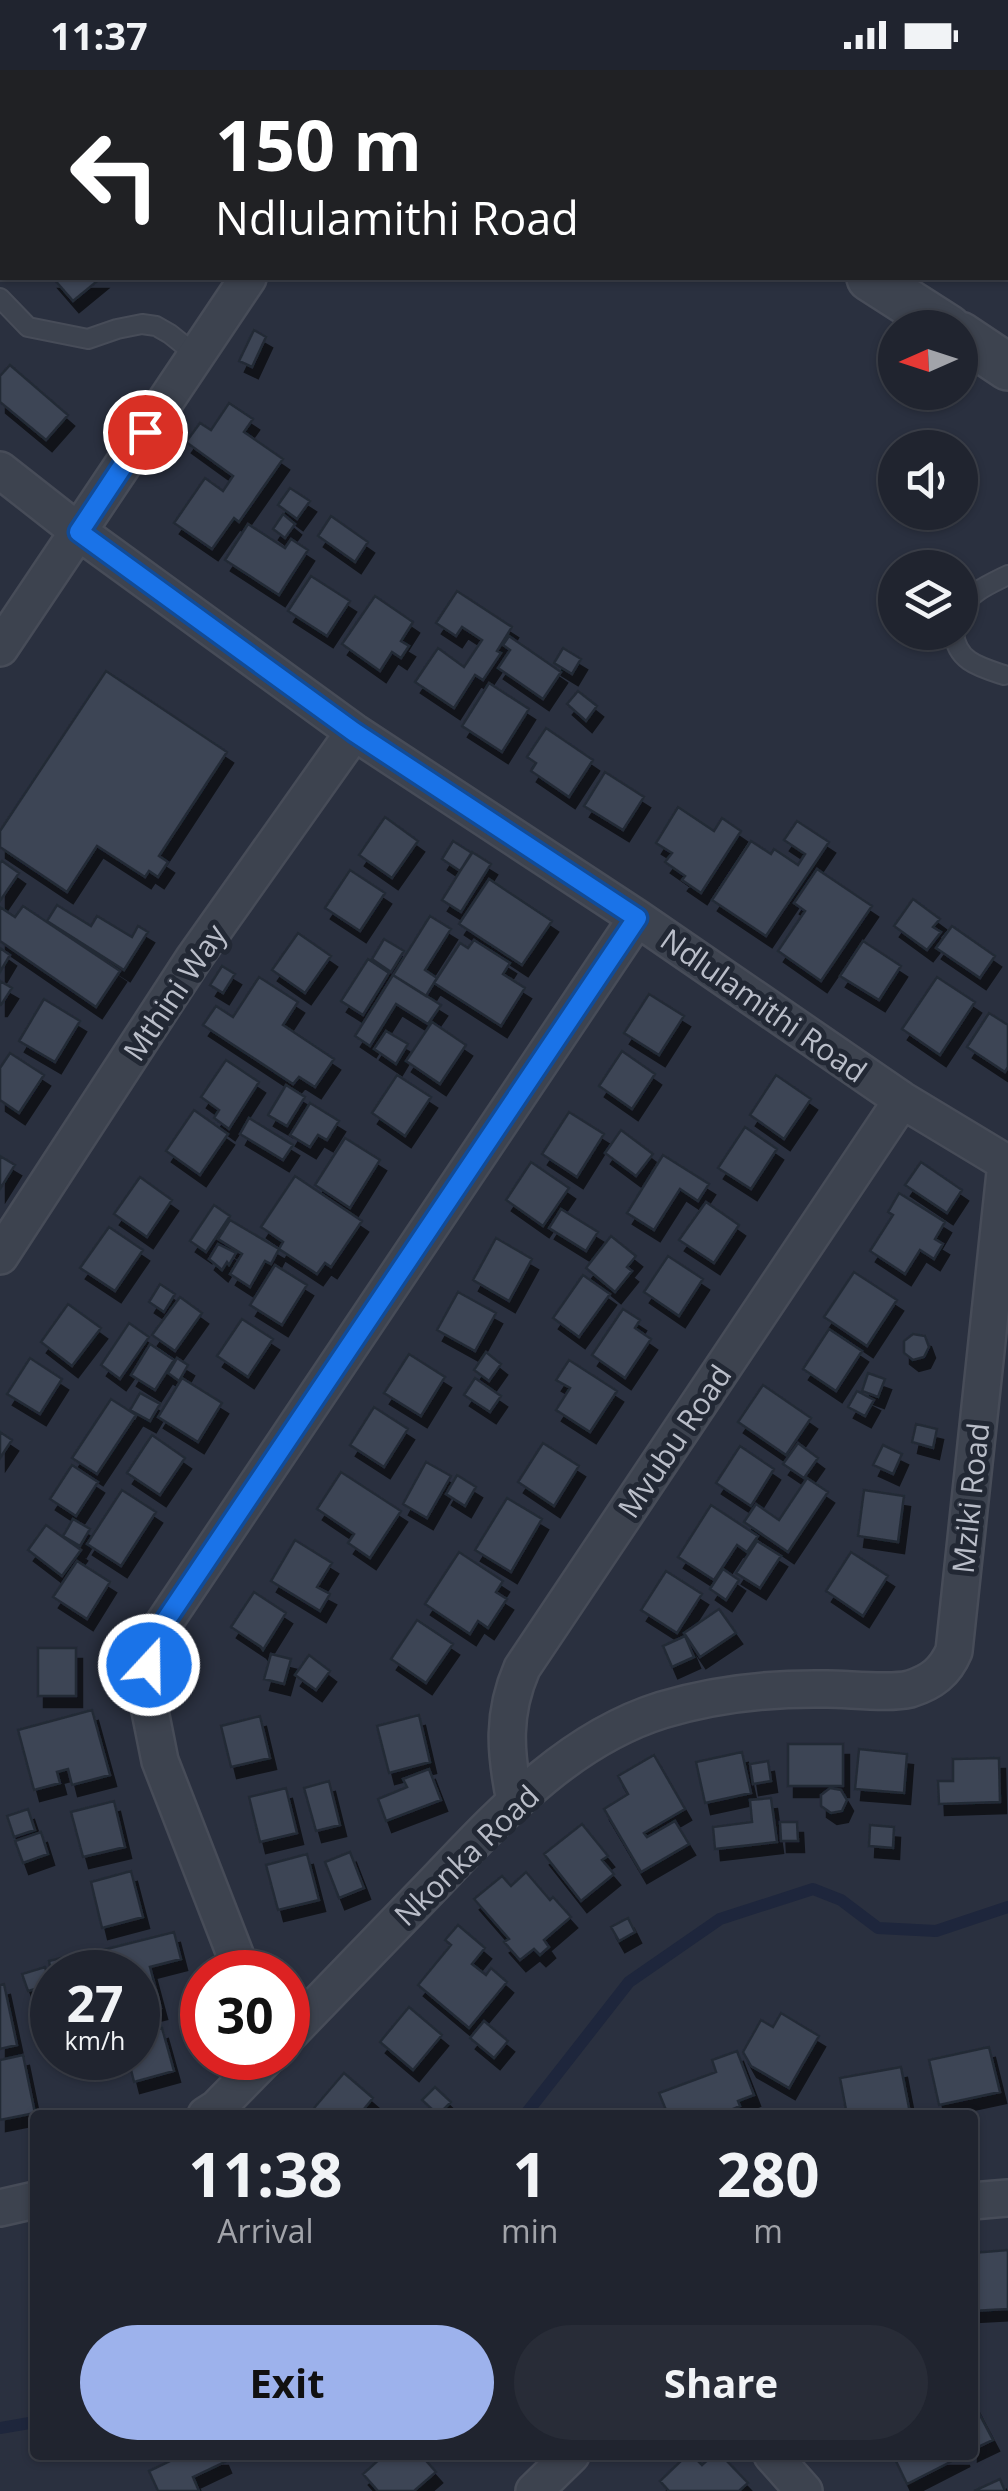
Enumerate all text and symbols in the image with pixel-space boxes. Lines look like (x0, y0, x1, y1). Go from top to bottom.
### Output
text: 11:37 (50, 9, 148, 61)
text: 150 m (215, 96, 422, 192)
icon: left (50, 110, 180, 240)
text: Ndlulamithi Road (215, 187, 579, 248)
north arrow (878, 310, 978, 410)
map controls (878, 310, 978, 650)
pin (103, 390, 188, 475)
icon: arrive (118, 405, 173, 460)
button: sound (878, 430, 978, 530)
button: layers (878, 550, 978, 650)
street label: Mthini Way (113, 915, 235, 1068)
street label: Ndlulamithi Road (653, 919, 875, 1091)
street label: Mvubu Road (608, 1356, 740, 1526)
street label: Mziki Road (942, 1421, 998, 1575)
position arrow (97, 1613, 201, 1717)
street label: Nkonka Road (385, 1775, 547, 1935)
speed limit sign: 30 (180, 1950, 310, 2080)
text: 27 (66, 1969, 124, 2037)
text: km/h (65, 2023, 125, 2057)
text: 11:38 (188, 2133, 343, 2215)
text: 1 (513, 2133, 547, 2215)
text: 280 (717, 2133, 820, 2215)
text: Arrival (217, 2209, 314, 2252)
text: min (501, 2209, 558, 2252)
text: m (753, 2209, 783, 2252)
button: Exit (80, 2325, 494, 2440)
button: Share (514, 2325, 928, 2440)

